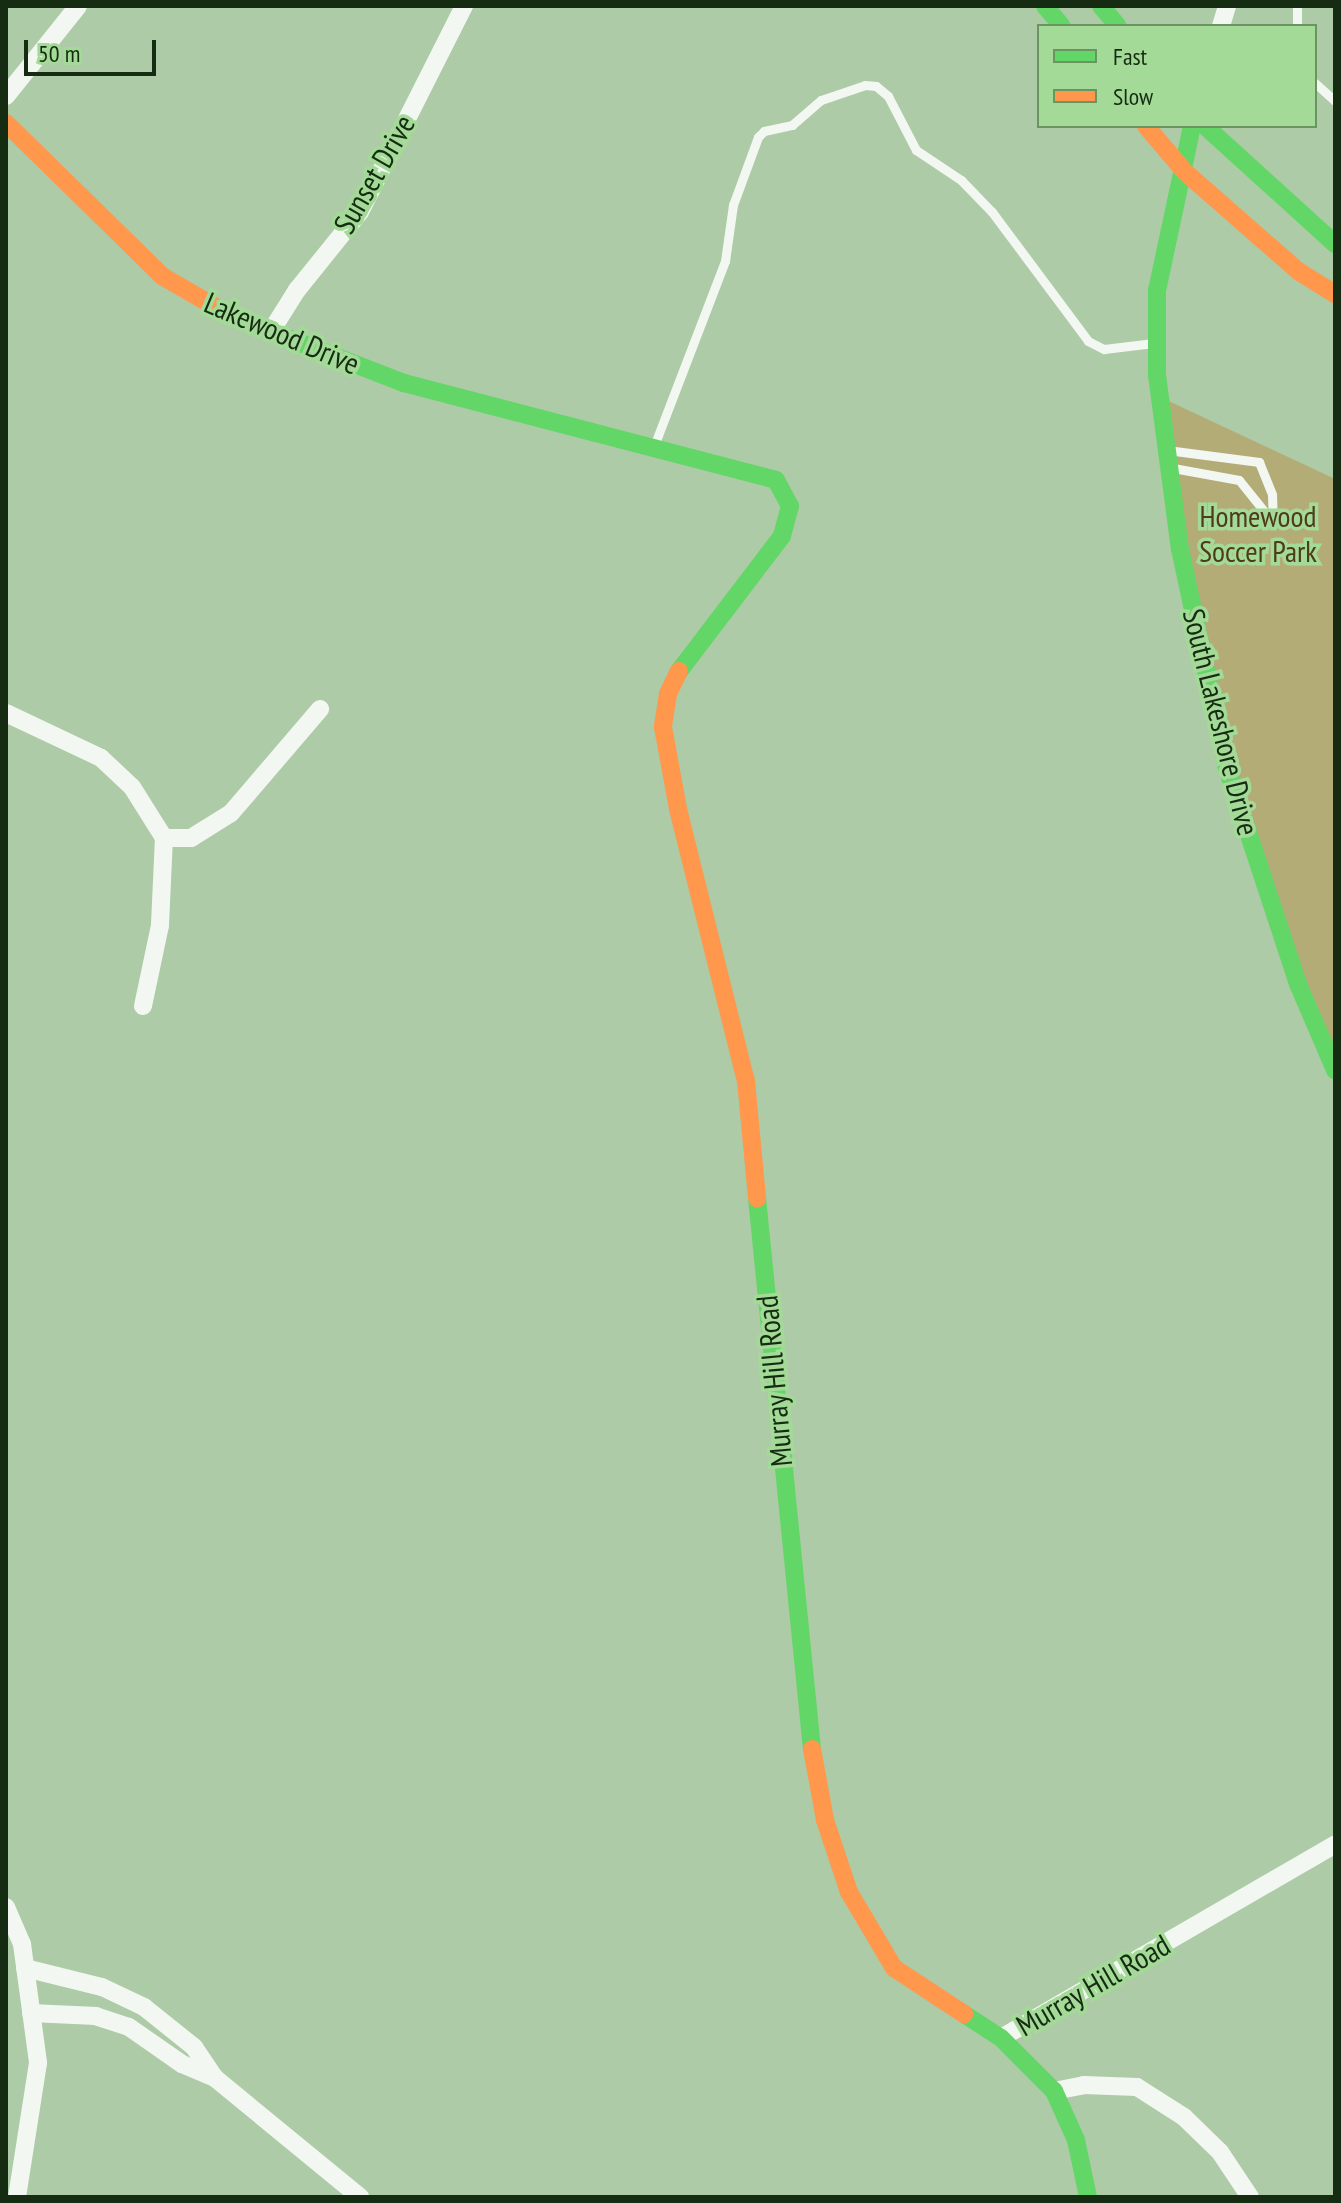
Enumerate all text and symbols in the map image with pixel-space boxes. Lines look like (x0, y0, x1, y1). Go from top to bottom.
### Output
scale bar (28, 24, 160, 74)
legend (1037, 24, 1317, 128)
text: 50 m (38, 38, 80, 69)
text: Fast (1113, 41, 1147, 72)
text: Slow (1113, 81, 1153, 112)
street label: Sunset Drive (326, 108, 422, 240)
street label: Lakewood Drive (199, 284, 365, 382)
park label: Homewood Soccer Park (1199, 498, 1317, 568)
street label: South Lakeshore Drive (1175, 605, 1267, 839)
street label: Murray Hill Road (749, 1294, 799, 1468)
street label: Murray Hill Road (1009, 1926, 1177, 2044)

